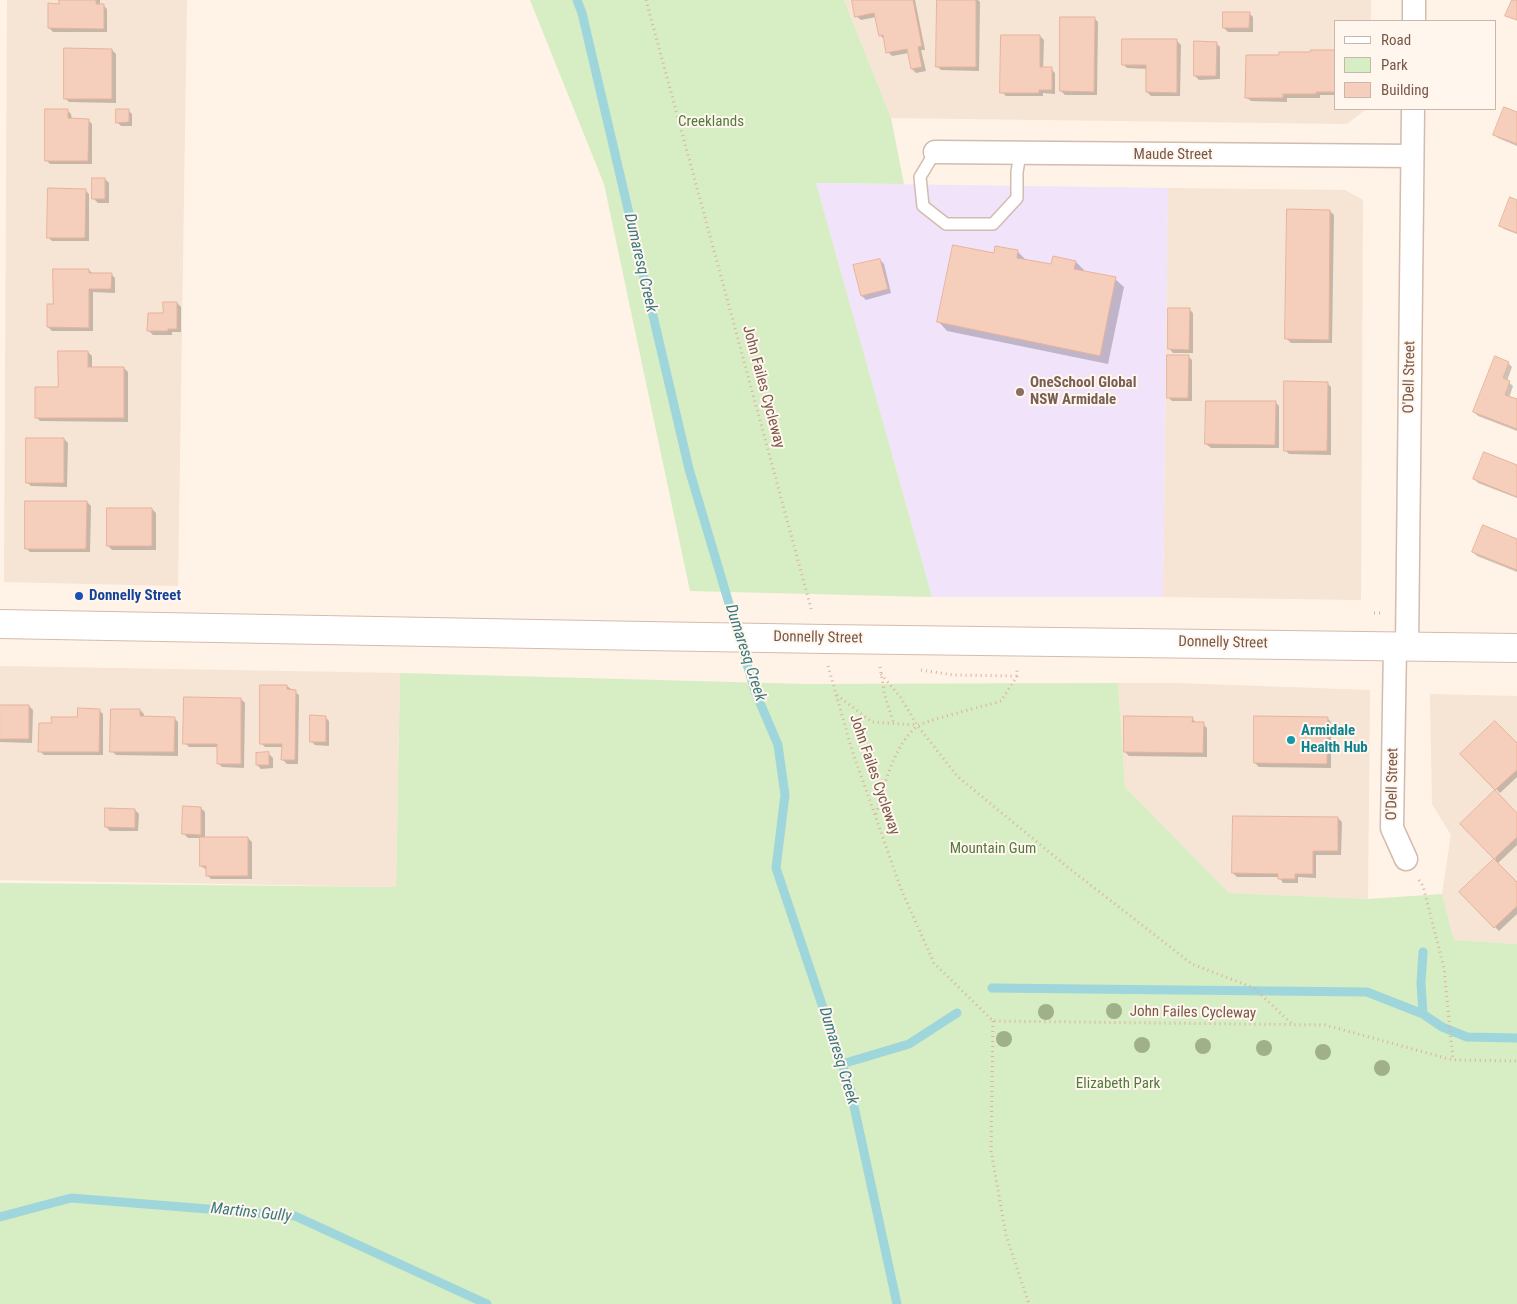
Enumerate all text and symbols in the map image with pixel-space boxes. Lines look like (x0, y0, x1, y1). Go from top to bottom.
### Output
legend (1334, 20, 1497, 110)
text: Road (1381, 31, 1411, 49)
text: Park (1381, 56, 1408, 74)
text: Building (1381, 81, 1429, 99)
park label: Creeklands (678, 113, 744, 131)
street label: Maude Street (1134, 146, 1212, 164)
water label: Dumaresq Creek (619, 212, 661, 314)
street label: John Failes Cycleway (738, 324, 788, 450)
street label: O'Dell Street (1400, 340, 1420, 414)
place label: OneSchool Global NSW Armidale (1030, 374, 1136, 409)
marker: OneSchool Global NSW Armidale (1014, 386, 1026, 398)
place label: Donnelly Street (89, 587, 181, 605)
marker: Donnelly Street (73, 590, 85, 602)
water label: Dumaresq Creek (720, 602, 770, 704)
street label: Donnelly Street (773, 628, 863, 648)
street label: Donnelly Street (1178, 633, 1268, 653)
street label: John Failes Cycleway (845, 712, 903, 838)
place label: Armidale Health Hub (1301, 722, 1368, 757)
marker: Armidale Health Hub (1285, 734, 1297, 746)
street label: O'Dell Street (1383, 747, 1403, 821)
park label: Mountain Gum (950, 840, 1036, 858)
street label: John Failes Cycleway (1130, 1003, 1256, 1023)
water label: Dumaresq Creek (814, 1005, 862, 1107)
park label: Elizabeth Park (1076, 1075, 1160, 1093)
water label: Martins Gully (210, 1199, 292, 1227)

